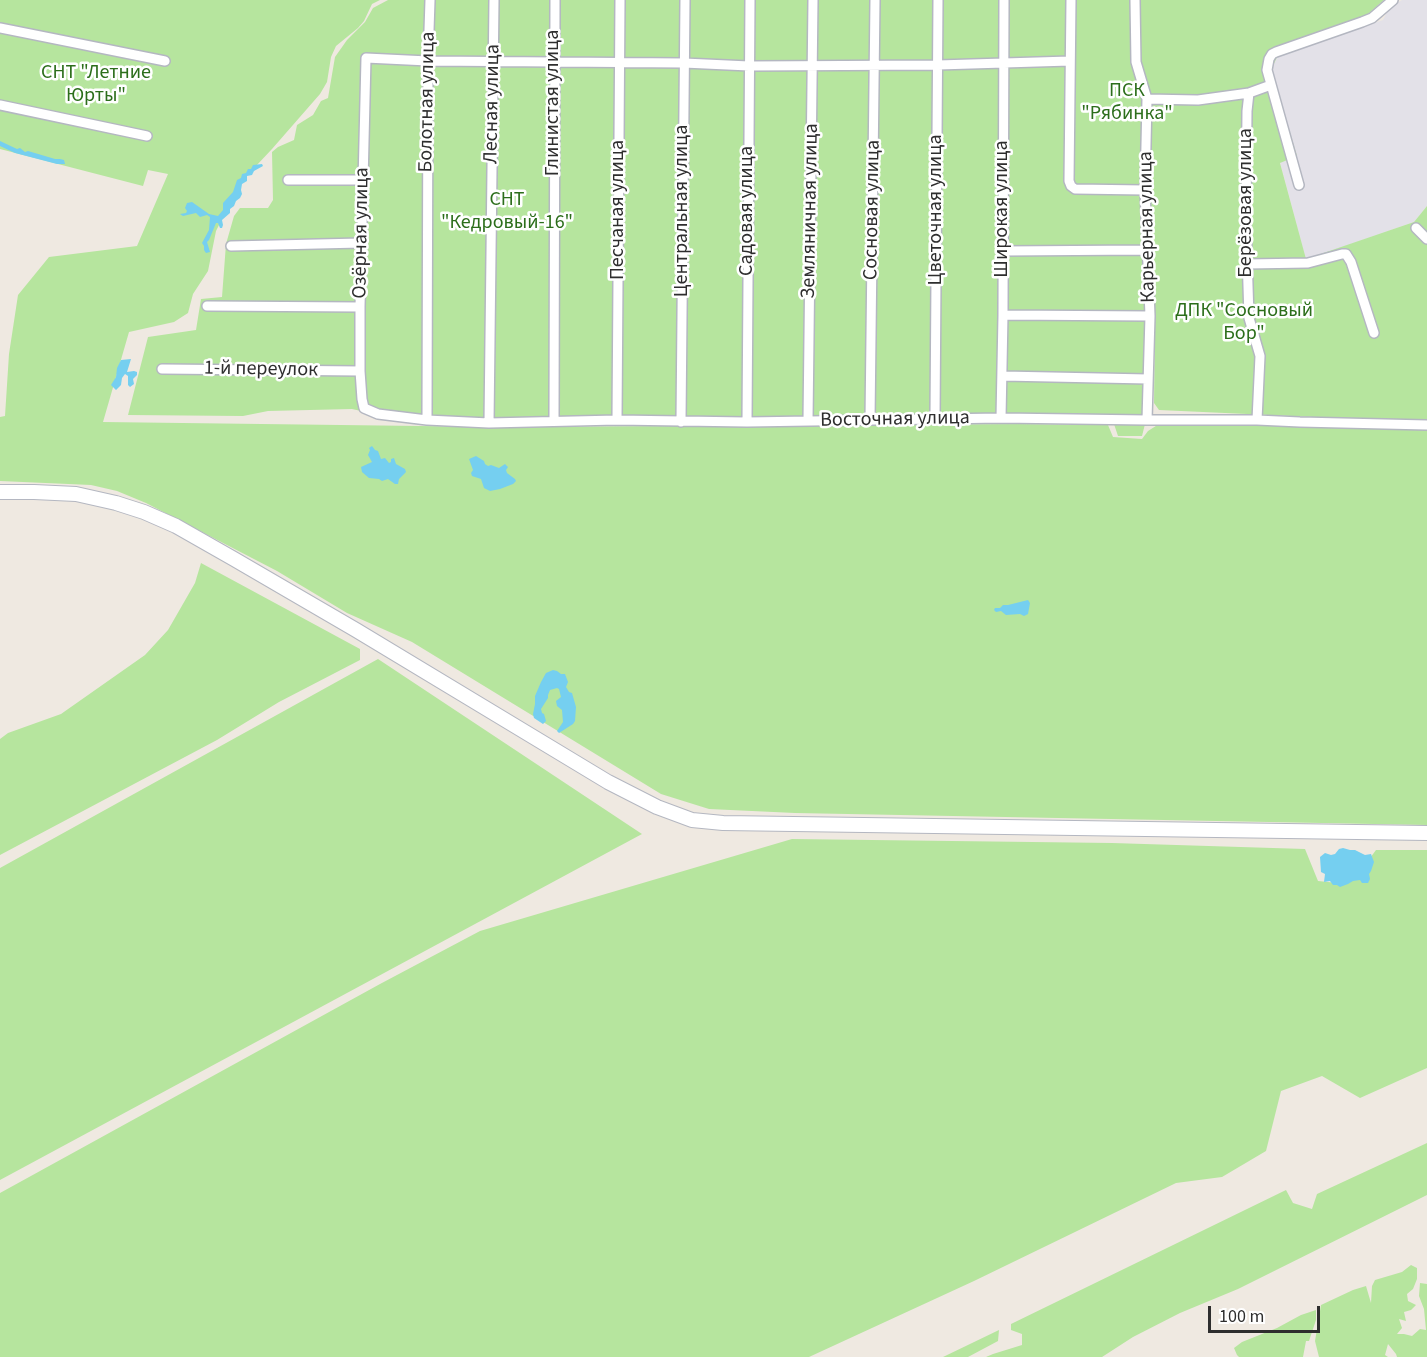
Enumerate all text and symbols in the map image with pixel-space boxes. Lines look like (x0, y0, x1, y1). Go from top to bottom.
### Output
street label: Глинистая улица (542, 30, 566, 176)
street label: Болотная улица (415, 31, 441, 173)
street label: Лесная улица (480, 44, 506, 164)
park label: СНТ "Летние Юрты" (41, 62, 151, 109)
park label: ПСК "Рябинка" (1081, 80, 1173, 127)
street label: Земляничная улица (797, 123, 825, 299)
street label: Центральная улица (671, 125, 695, 297)
street label: Берёзовая улица (1235, 128, 1259, 278)
street label: Цветочная улица (925, 135, 949, 285)
street label: Песчаная улица (607, 140, 631, 280)
street label: Сосновая улица (860, 140, 886, 280)
street label: Широкая улица (991, 140, 1015, 278)
street label: Садовая улица (736, 146, 760, 276)
street label: Карьерная улица (1135, 151, 1161, 303)
street label: Озёрная улица (349, 167, 375, 299)
park label: СНТ "Кедровый-16" (441, 189, 573, 236)
park label: ДПК "Сосновый Бор" (1175, 300, 1313, 347)
street label: 1-й переулок (204, 357, 318, 383)
street label: Восточная улица (820, 407, 970, 433)
scale bar (1211, 1294, 1324, 1332)
text: 100 m (1219, 1304, 1264, 1329)

